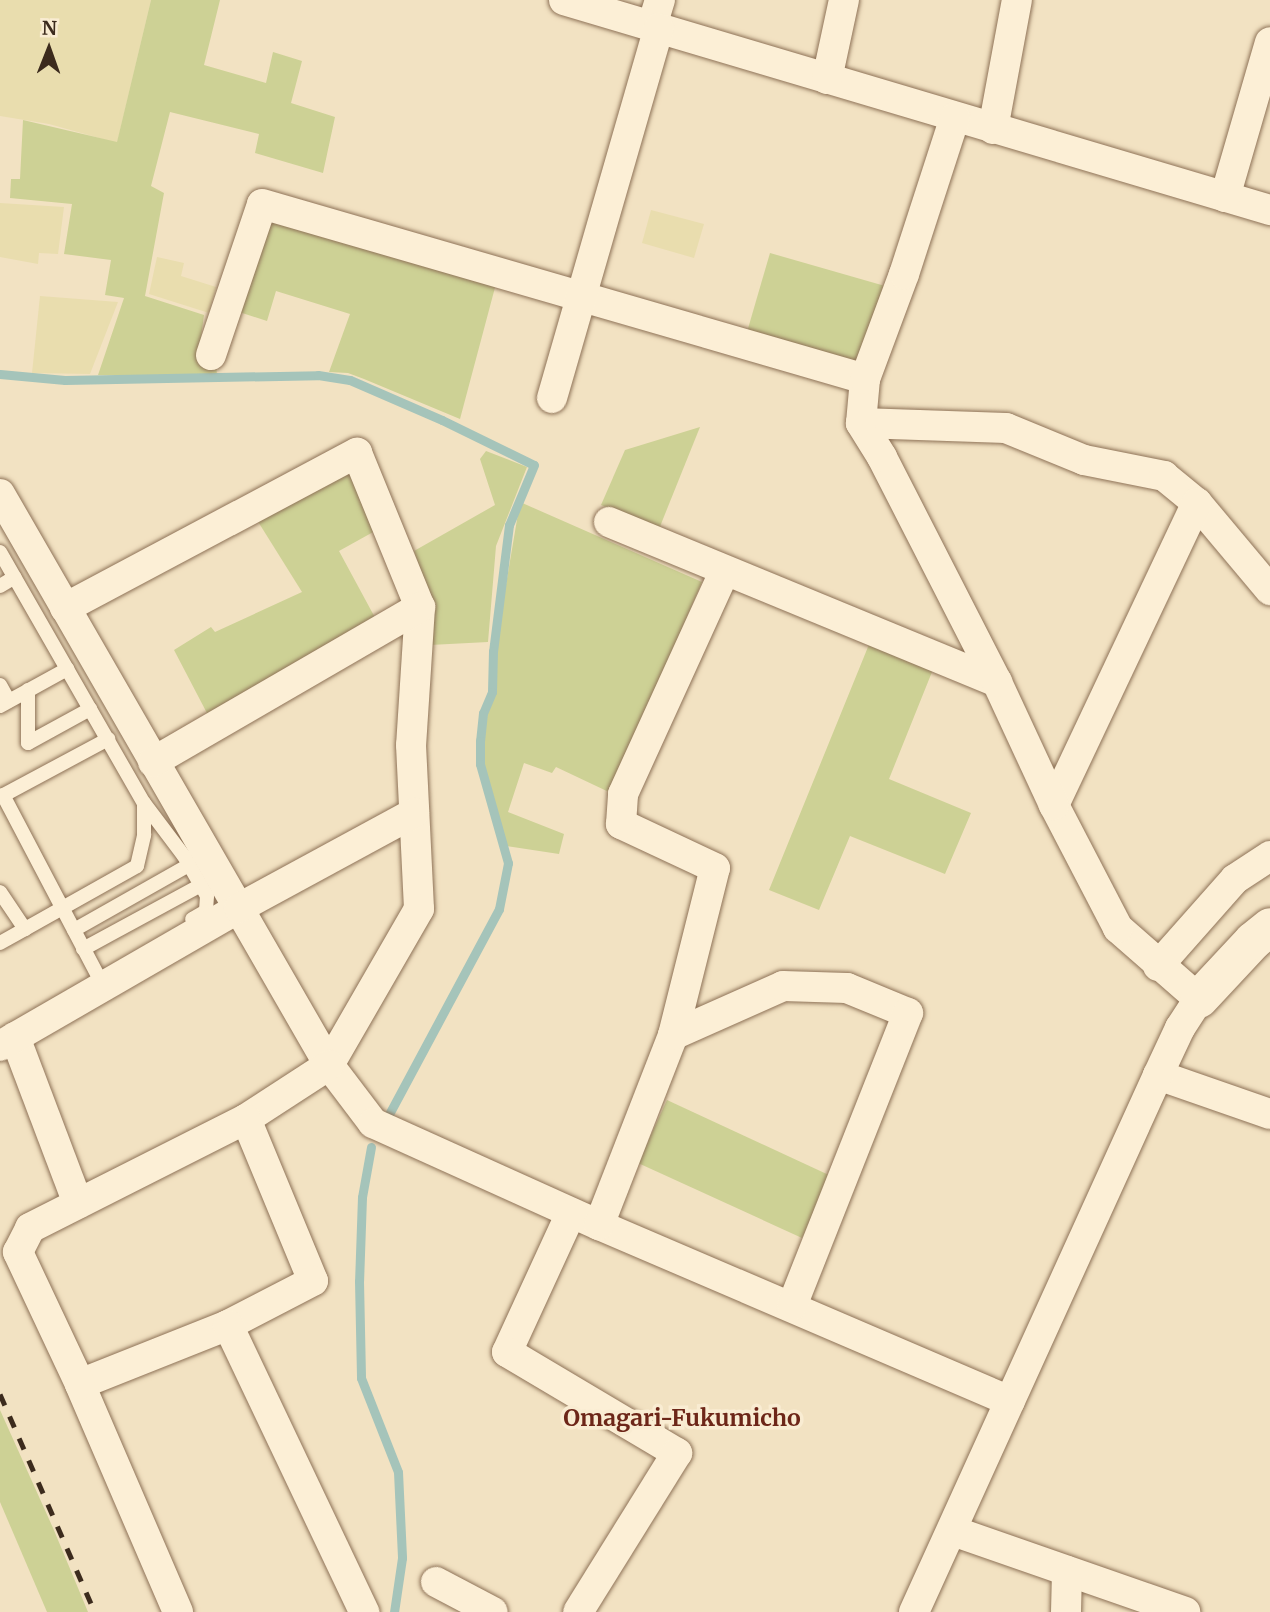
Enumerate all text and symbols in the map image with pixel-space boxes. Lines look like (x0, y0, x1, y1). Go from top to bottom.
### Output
north arrow (14, 14, 84, 84)
text: N (42, 16, 57, 40)
district label: Omagari-Fukumicho (563, 1404, 801, 1432)

